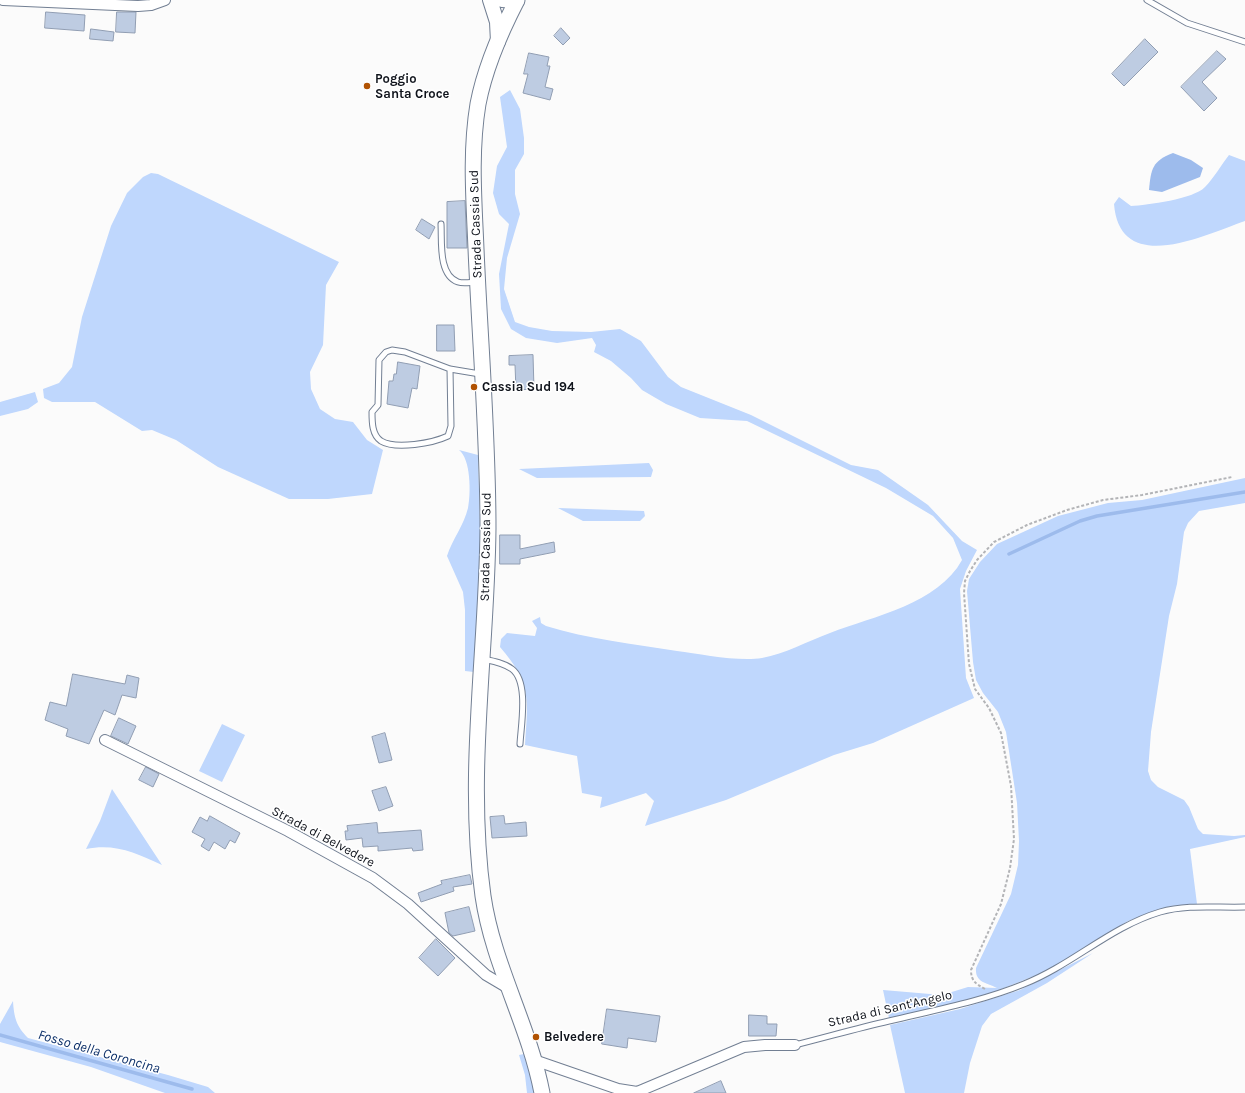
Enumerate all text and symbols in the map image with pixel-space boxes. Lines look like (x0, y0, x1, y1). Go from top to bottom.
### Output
place label: Poggio Santa Croce (375, 71, 449, 102)
marker: Poggio Santa Croce (362, 81, 372, 91)
street label: Strada Cassia Sud (466, 169, 486, 279)
place label: Cassia Sud 194 (482, 379, 575, 395)
marker: Cassia Sud 194 (469, 382, 479, 392)
street label: Strada Cassia Sud (477, 492, 495, 602)
street label: Strada di Belvedere (269, 803, 377, 871)
street label: Strada di Sant'Angelo (826, 987, 954, 1031)
water label: Fosso della Coroncina (36, 1027, 162, 1077)
place label: Belvedere (544, 1029, 604, 1045)
marker: Belvedere (531, 1032, 541, 1042)

